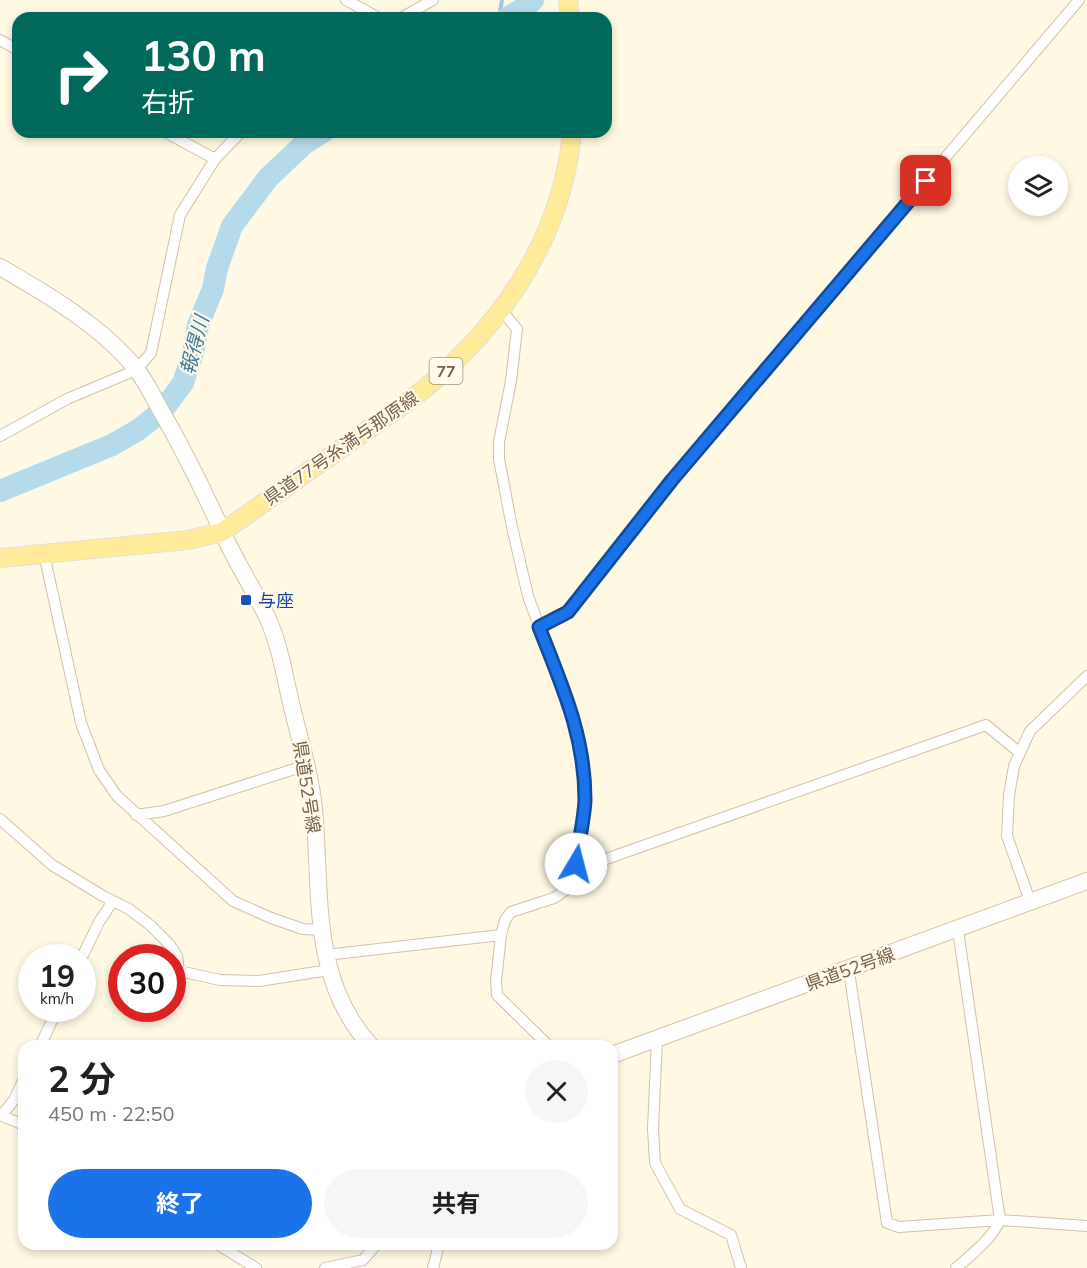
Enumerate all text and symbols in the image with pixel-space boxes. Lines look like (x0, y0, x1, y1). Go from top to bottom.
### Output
text: 130 m (141, 29, 266, 82)
icon: right (42, 36, 120, 114)
text: 右折 (141, 85, 195, 119)
pin (900, 155, 951, 206)
map controls (1008, 156, 1068, 216)
button: layers (1008, 156, 1068, 216)
icon: arrive (909, 164, 942, 197)
water label: 報得川 (174, 311, 214, 377)
road number: 77 (430, 358, 462, 384)
street label: 県道77号糸満与那原線 (259, 386, 423, 510)
place label: 与座 (258, 589, 294, 612)
marker: 与座 (239, 593, 253, 607)
street label: 県道52号線 (288, 739, 326, 835)
position arrow (544, 832, 608, 896)
street label: 県道52号線 (802, 942, 898, 996)
speed limit sign: 30 (108, 944, 186, 1022)
text: 19 (39, 957, 75, 995)
text: km/h (40, 989, 74, 1008)
text: 2 分 (48, 1056, 115, 1101)
button: close (525, 1060, 588, 1123)
text: 450 m · 22:50 (48, 1101, 174, 1126)
button: 終了 (48, 1169, 312, 1238)
button: 共有 (324, 1169, 588, 1238)

